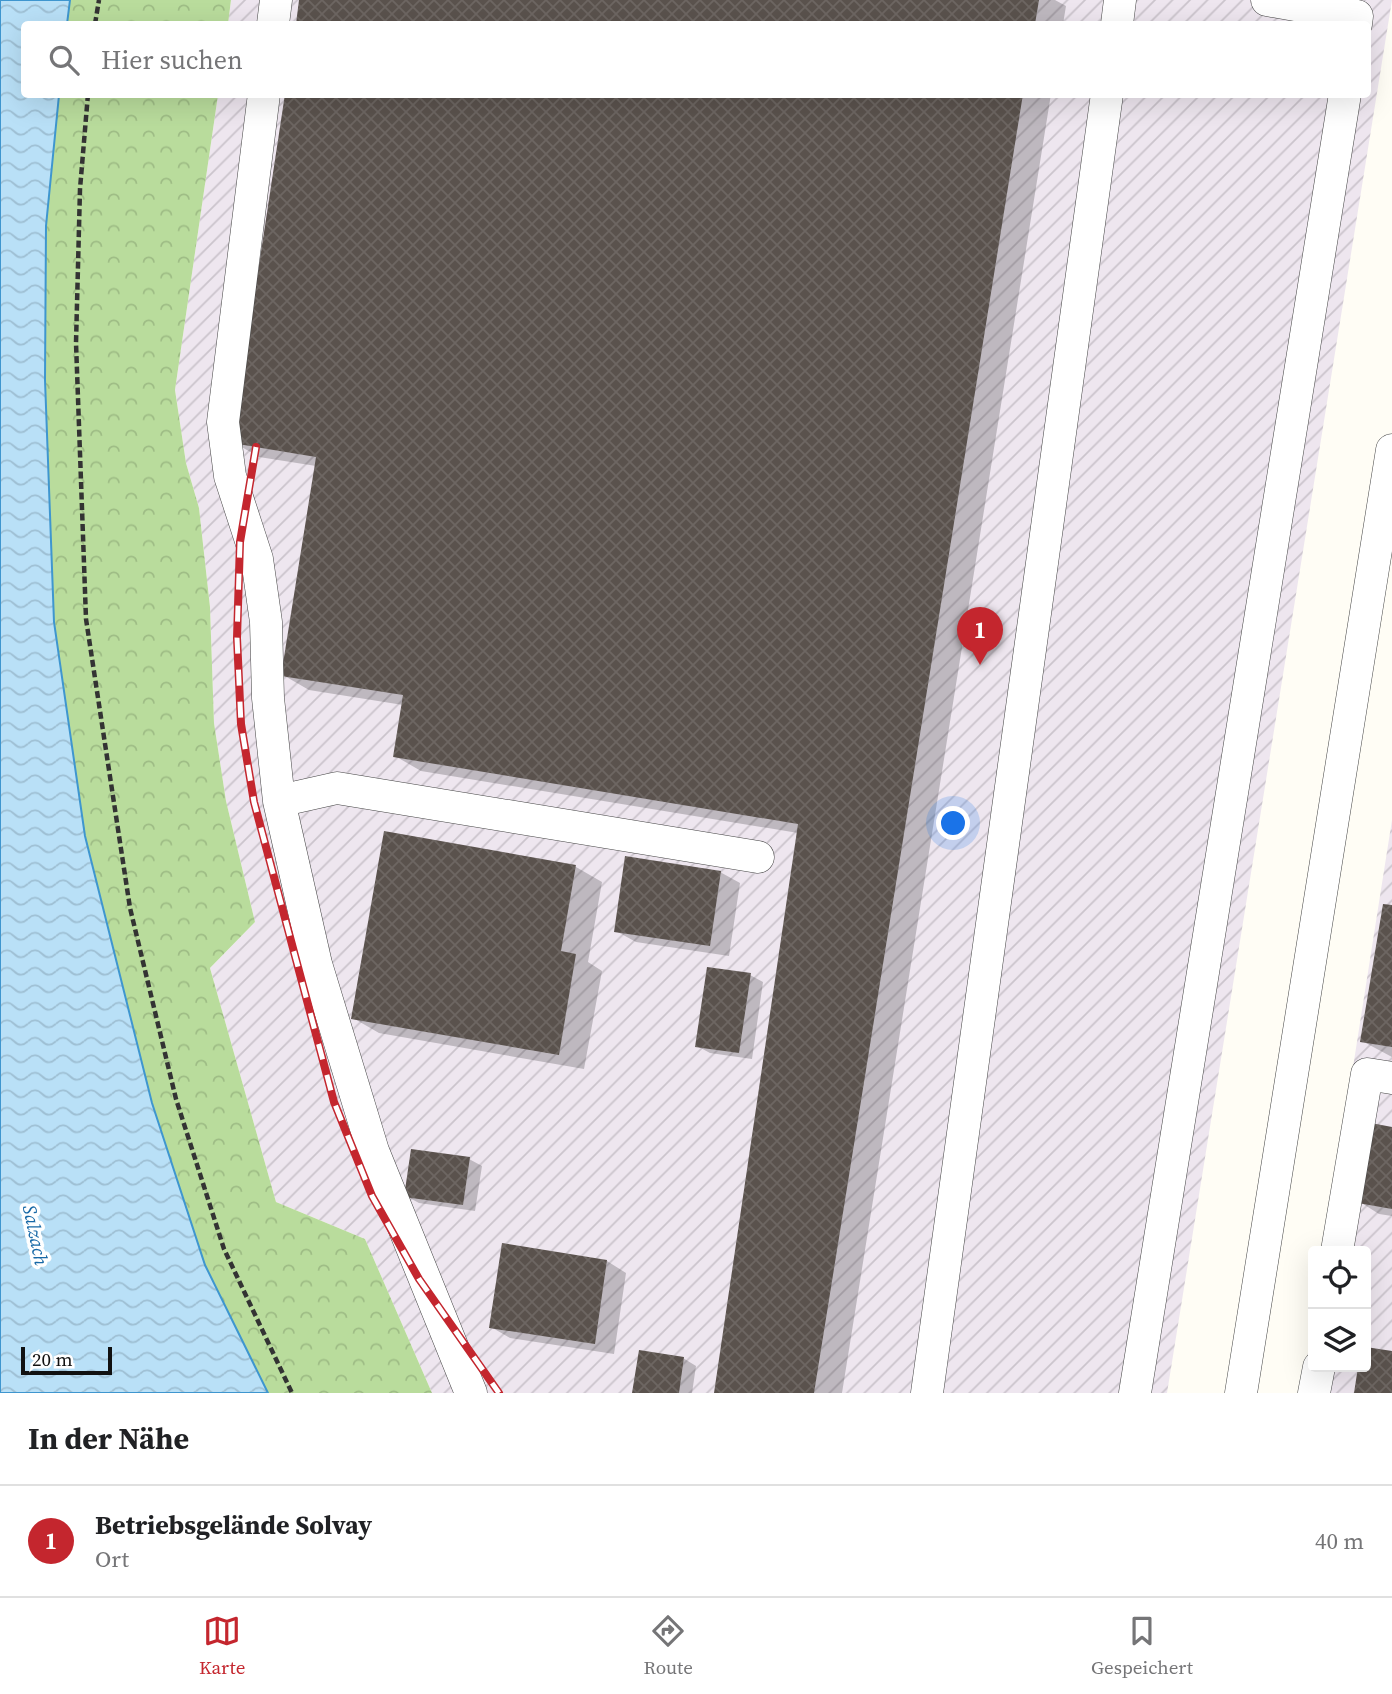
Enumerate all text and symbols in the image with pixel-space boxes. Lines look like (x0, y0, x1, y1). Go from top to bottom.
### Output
search box (21, 21, 1371, 98)
icon: search (45, 41, 83, 79)
text: Hier suchen (101, 42, 243, 78)
pin: 1 (957, 607, 1003, 665)
your location (936, 806, 970, 840)
water label: Salzach (17, 1202, 55, 1268)
map controls (1308, 1246, 1371, 1372)
button: locate (1308, 1246, 1371, 1309)
button: layers (1308, 1309, 1371, 1372)
scale bar (21, 1344, 112, 1376)
text: 20 m (32, 1346, 73, 1372)
text: In der Nähe (28, 1418, 189, 1459)
text: Betriebsgelände Solvay (95, 1507, 372, 1543)
text: 1 (45, 1525, 57, 1557)
text: 40 m (1315, 1525, 1364, 1557)
text: Ort (95, 1543, 129, 1575)
tab: Karte (199, 1612, 245, 1680)
tab: Route (644, 1612, 693, 1680)
tab: Gespeichert (1091, 1612, 1193, 1680)

